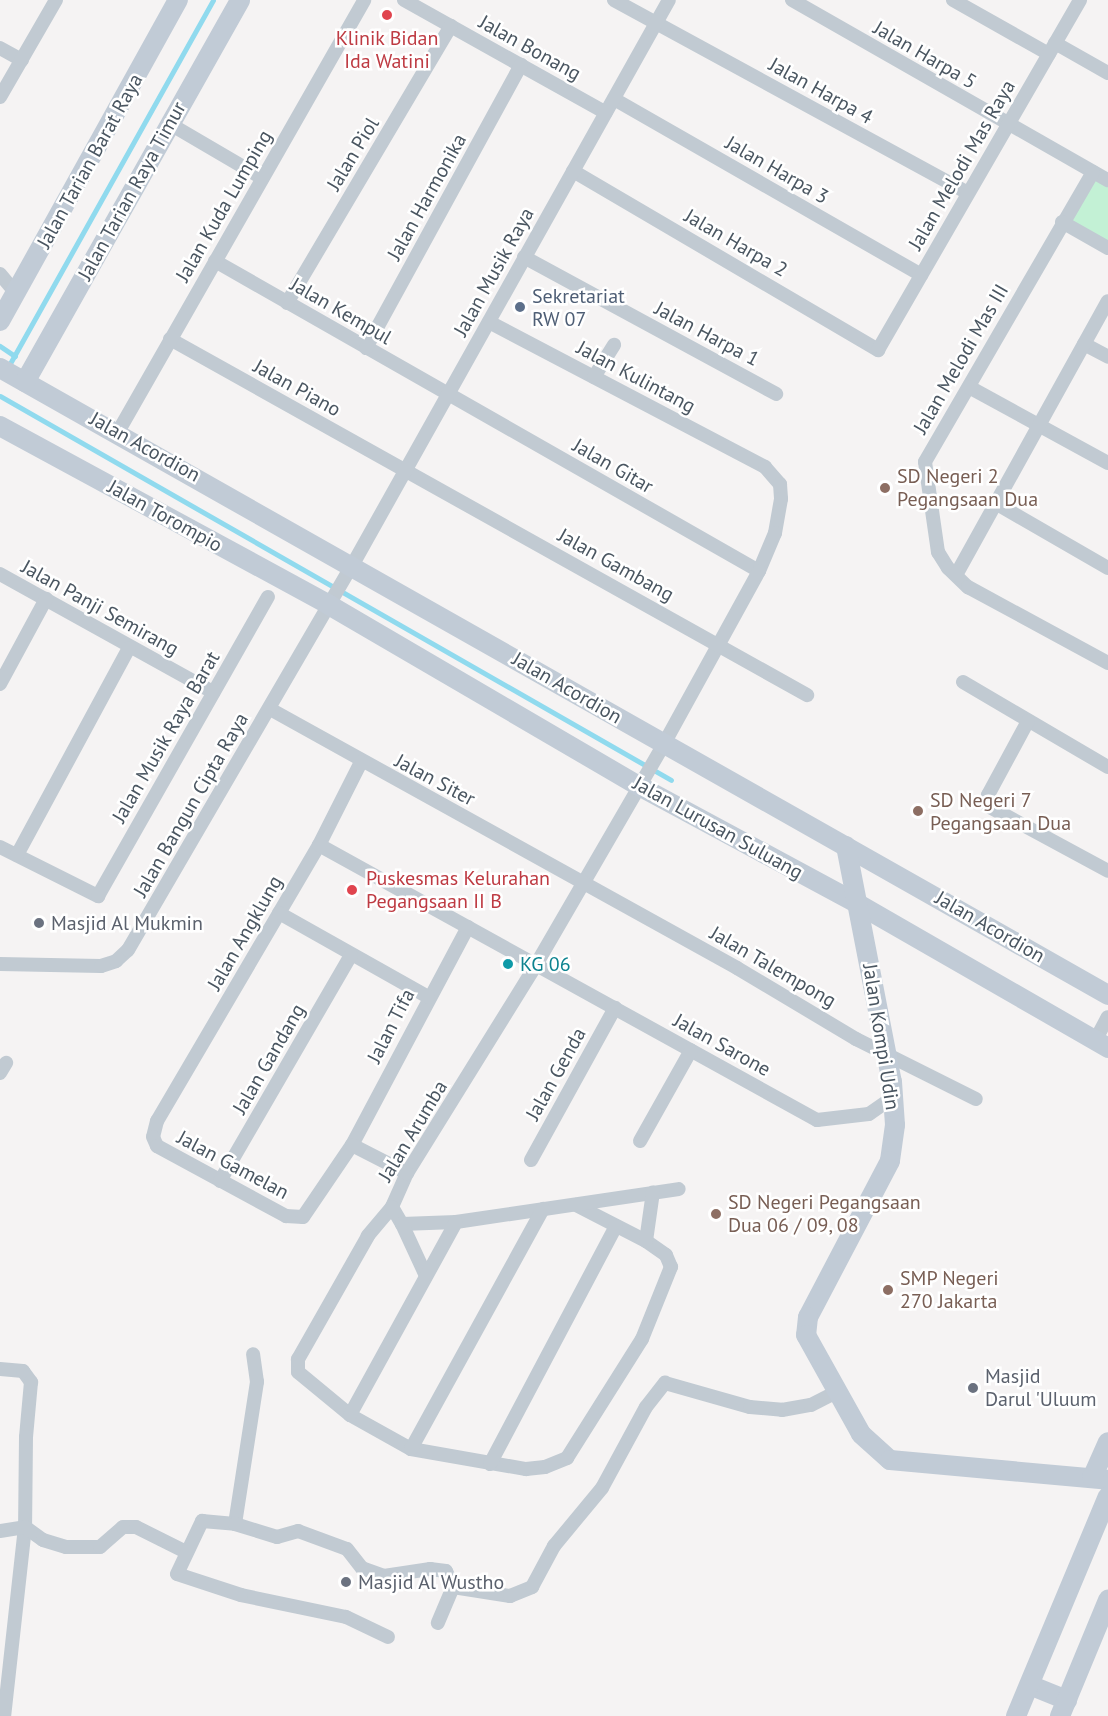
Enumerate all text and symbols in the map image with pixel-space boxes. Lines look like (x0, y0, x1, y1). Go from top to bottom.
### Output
marker: Klinik Bidan Ida Watini (378, 6, 396, 24)
street label: Jalan Bonang (475, 10, 585, 86)
street label: Jalan Harpa 5 (869, 16, 981, 94)
place label: Klinik Bidan Ida Watini (335, 26, 439, 73)
street label: Jalan Harpa 4 (765, 53, 877, 129)
street label: Jalan Tarian Barat Raya (32, 69, 148, 253)
street label: Jalan Melodi Mas Raya (904, 76, 1020, 254)
street label: Jalan Tarian Raya Timur (73, 97, 191, 285)
street label: Jalan Piol (322, 113, 384, 195)
street label: Jalan Kuda Lumping (171, 126, 277, 286)
street label: Jalan Harmonika (382, 130, 472, 264)
street label: Jalan Harpa 3 (721, 131, 833, 209)
street label: Jalan Musik Raya (449, 203, 539, 341)
street label: Jalan Harpa 2 (680, 204, 792, 282)
street label: Jalan Kempul (286, 272, 396, 350)
street label: Jalan Melodi Mas III (908, 280, 1014, 438)
place label: Sekretariat RW 07 (532, 284, 625, 331)
street label: Jalan Harpa 1 (651, 296, 763, 372)
marker: Sekretariat RW 07 (513, 300, 527, 314)
street label: Jalan Kulintang (573, 336, 699, 418)
street label: Jalan Piano (249, 354, 345, 422)
street label: Jalan Acordion (85, 407, 205, 487)
street label: Jalan Gitar (569, 433, 657, 499)
place label: SD Negeri 2 Pegangsaan Dua (897, 464, 1038, 511)
street label: Jalan Torompio (103, 475, 227, 557)
marker: SD Negeri 2 Pegangsaan Dua (878, 481, 892, 495)
street label: Jalan Gambang (554, 523, 678, 607)
street label: Jalan Panji Semirang (17, 555, 183, 661)
street label: Jalan Musik Raya Barat (107, 647, 225, 827)
street label: Jalan Acordion (508, 647, 626, 729)
street label: Jalan Bangun Cipta Raya (128, 709, 254, 901)
street label: Jalan Siter (391, 749, 479, 811)
street label: Jalan Lurusan Suluang (629, 771, 807, 885)
place label: SD Negeri 7 Pegangsaan Dua (930, 788, 1071, 835)
marker: SD Negeri 7 Pegangsaan Dua (911, 804, 925, 818)
place label: Puskesmas Kelurahan Pegangsaan II B (366, 867, 550, 914)
street label: Jalan Angklung (202, 871, 288, 995)
marker: Puskesmas Kelurahan Pegangsaan II B (343, 881, 361, 899)
street label: Jalan Acordion (931, 886, 1049, 968)
place label: Masjid Al Mukmin (51, 911, 204, 935)
marker: Masjid Al Mukmin (32, 916, 46, 930)
street label: Jalan Talempong (705, 921, 841, 1013)
place label: KG 06 (520, 952, 571, 976)
marker: KG 06 (501, 957, 515, 971)
street label: Jalan Kompi Udin (858, 962, 904, 1112)
street label: Jalan Tifa (362, 985, 420, 1067)
street label: Jalan Gandang (228, 1000, 310, 1118)
street label: Jalan Sarone (669, 1009, 775, 1081)
street label: Jalan Genda (521, 1024, 591, 1124)
street label: Jalan Arumba (373, 1076, 453, 1186)
street label: Jalan Gamelan (173, 1126, 293, 1204)
place label: SD Negeri Pegangsaan Dua 06 / 09, 08 (728, 1190, 921, 1237)
marker: SD Negeri Pegangsaan Dua 06 / 09, 08 (709, 1207, 723, 1221)
place label: SMP Negeri 270 Jakarta (900, 1266, 999, 1313)
marker: SMP Negeri 270 Jakarta (881, 1283, 895, 1297)
place label: Masjid Darul 'Uluum (985, 1364, 1098, 1411)
marker: Masjid Darul 'Uluum (966, 1381, 980, 1395)
place label: Masjid Al Wustho (358, 1570, 505, 1594)
marker: Masjid Al Wustho (339, 1575, 353, 1589)

